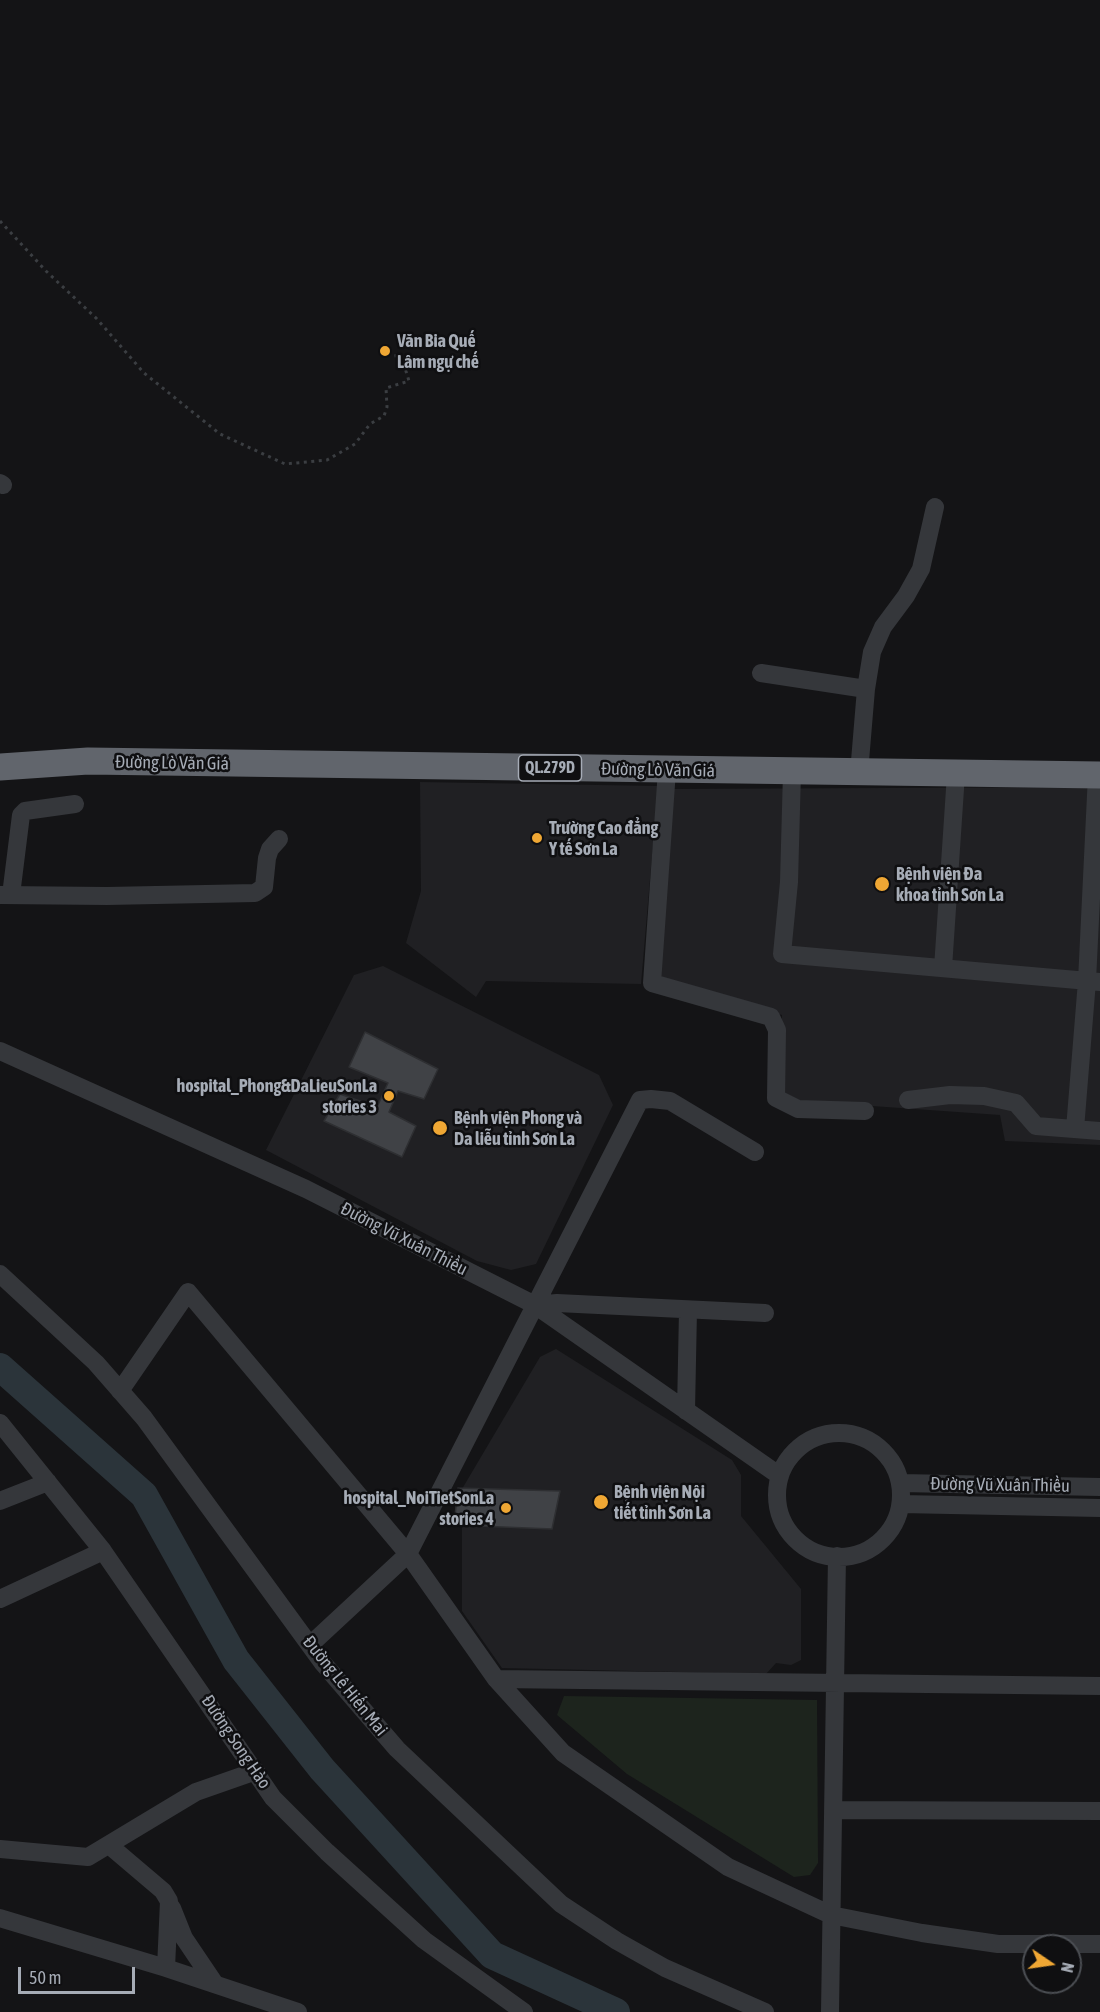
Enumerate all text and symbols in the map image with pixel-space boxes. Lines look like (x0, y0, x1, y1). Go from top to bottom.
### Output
place label: Văn Bia Quế Lâm ngự chế (397, 330, 479, 372)
marker: Văn Bia Quế Lâm ngự chế (378, 344, 392, 358)
street label: Đường Lò Văn Giá (115, 751, 229, 775)
road number: QL.279D (518, 755, 582, 781)
street label: Đường Lò Văn Giá (601, 758, 715, 782)
place label: Trường Cao đẳng Y tế Sơn La (549, 817, 658, 860)
marker: Trường Cao đẳng Y tế Sơn La (530, 831, 544, 845)
place label: Bệnh viện Đa khoa tỉnh Sơn La (896, 863, 1004, 906)
marker: Bệnh viện Đa khoa tỉnh Sơn La (873, 875, 891, 893)
place label: hospital_Phong&DaLieuSonLa stories 3 (176, 1075, 377, 1118)
marker: hospital_Phong&DaLieuSonLa stories 3 (382, 1089, 396, 1103)
place label: Bệnh viện Phong và Da liễu tỉnh Sơn La (454, 1107, 582, 1150)
marker: Bệnh viện Phong và Da liễu tỉnh Sơn La (431, 1119, 449, 1137)
street label: Đường Vũ Xuân Thiều (337, 1198, 471, 1280)
street label: Đường Vũ Xuân Thiều (930, 1473, 1070, 1497)
place label: Bệnh viện Nội tiết tỉnh Sơn La (614, 1481, 711, 1524)
place label: hospital_NoiTietSonLa stories 4 (343, 1487, 494, 1530)
marker: Bệnh viện Nội tiết tỉnh Sơn La (592, 1493, 610, 1511)
marker: hospital_NoiTietSonLa stories 4 (499, 1501, 513, 1515)
street label: Đường Lê Hiến Mai (298, 1632, 392, 1740)
street label: Đường Song Hào (197, 1691, 275, 1793)
north arrow (1022, 1934, 1082, 1994)
scale bar (21, 1955, 138, 1993)
text: N (1058, 1961, 1077, 1974)
text: 50 m (29, 1967, 61, 1988)

